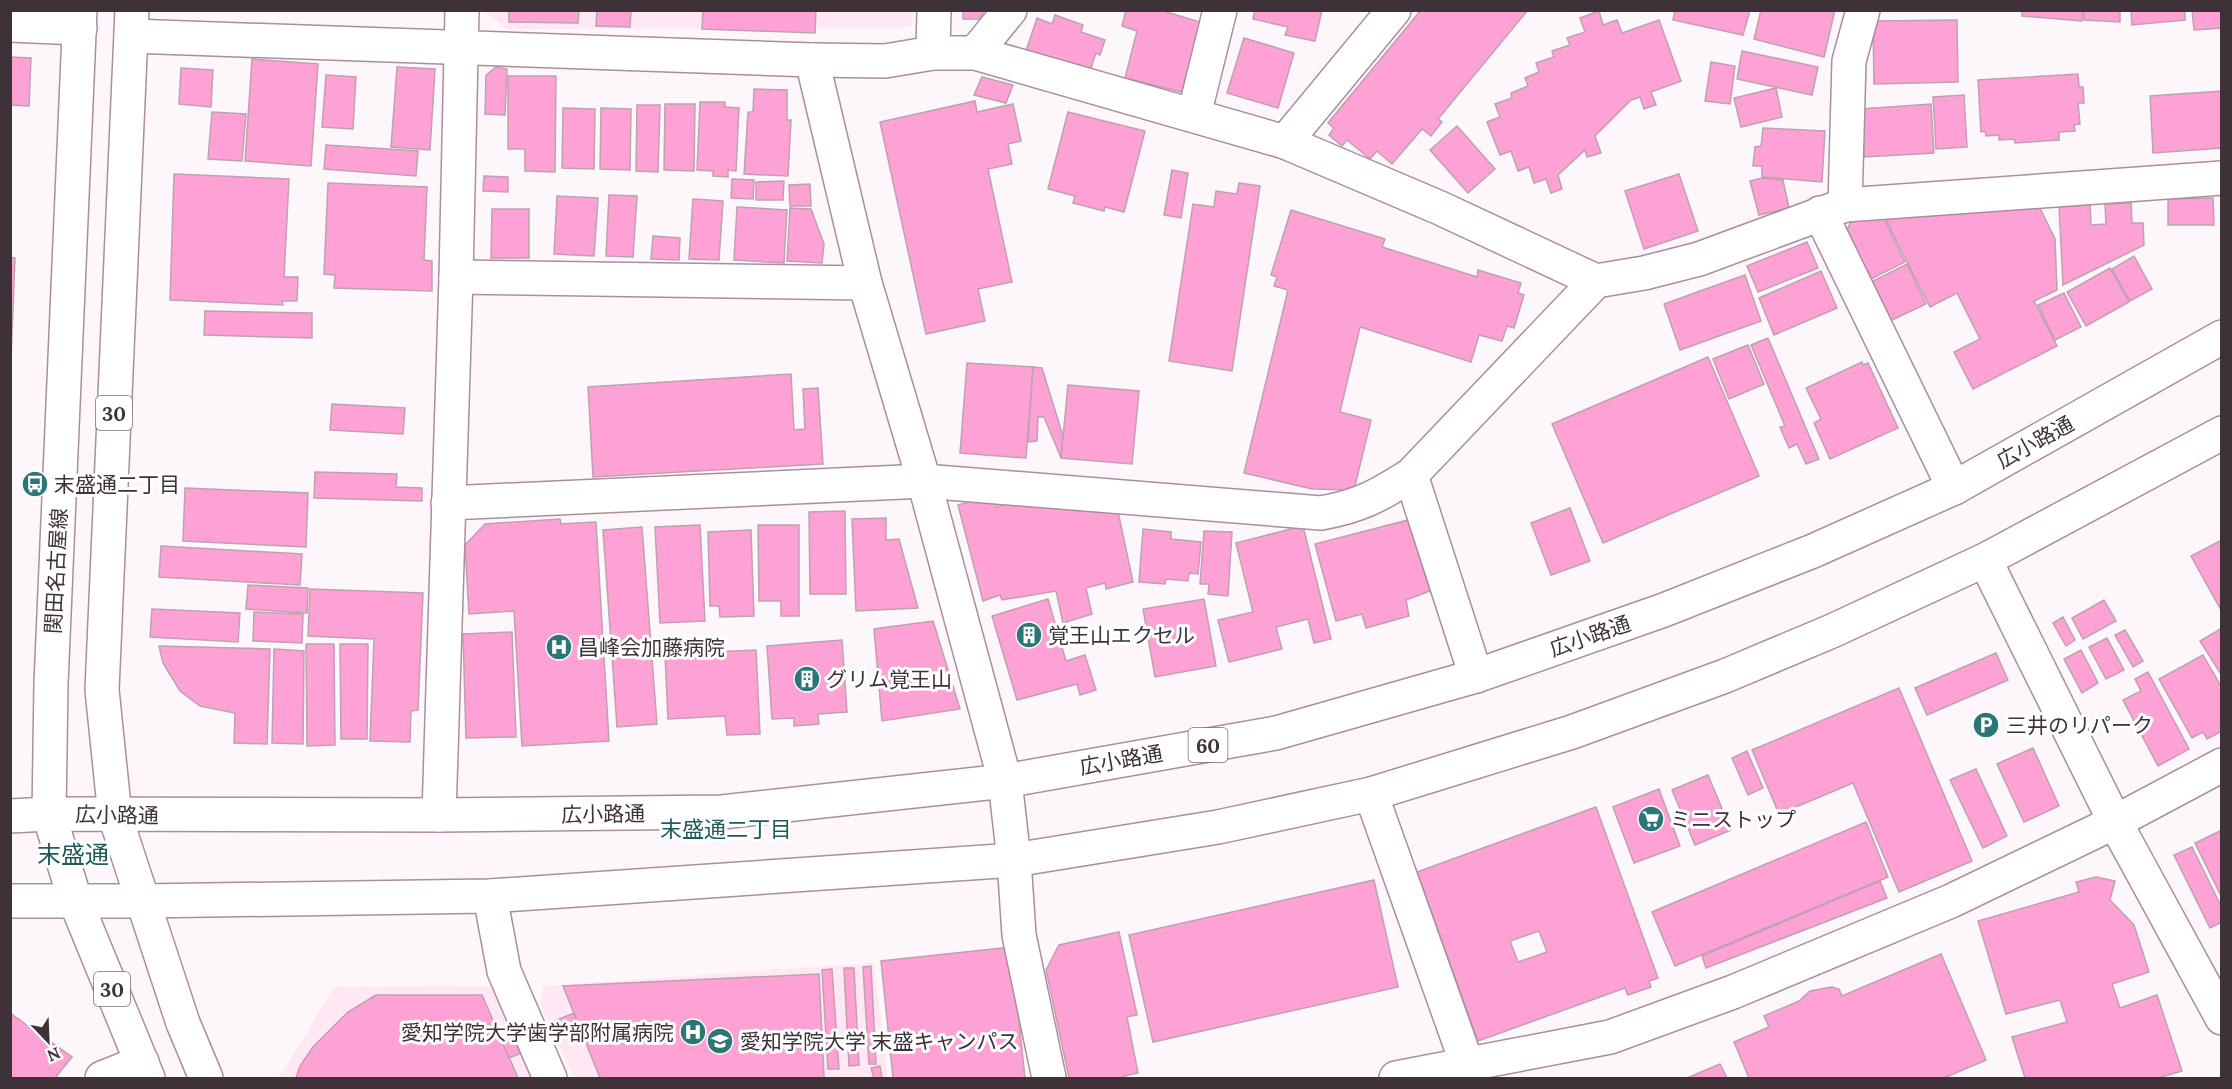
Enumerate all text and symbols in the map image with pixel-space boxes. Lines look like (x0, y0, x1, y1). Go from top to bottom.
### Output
road number: 30 (96, 396, 132, 430)
street label: 広小路通 (1992, 410, 2078, 474)
bus stop icon: 末盛通二丁目 (20, 469, 50, 499)
place label: 末盛通二丁目 (54, 471, 180, 498)
street label: 関田名古屋線 (39, 507, 73, 635)
street label: 広小路通 (1546, 610, 1634, 662)
building icon: 覚王山エクセル (1014, 620, 1044, 650)
place label: 覚王山エクセル (1048, 622, 1195, 649)
hospital icon: 昌峰会加藤病院 (544, 632, 574, 662)
place label: 昌峰会加藤病院 (578, 634, 725, 661)
building icon: グリム覚王山 (792, 664, 822, 694)
place label: グリム覚王山 (826, 666, 952, 693)
parking icon: 三井のリパーク (1971, 710, 2001, 740)
place label: 三井のリパーク (2006, 712, 2153, 739)
road number: 60 (1188, 728, 1228, 762)
street label: 広小路通 (1077, 739, 1165, 781)
street label: 広小路通 (561, 800, 645, 828)
street label: 広小路通 (75, 801, 159, 829)
supermarket icon: ミニストップ (1636, 804, 1666, 834)
place label: ミニストップ (1670, 806, 1796, 833)
district label: 末盛通二丁目 (660, 815, 792, 843)
district label: 末盛通 (37, 839, 109, 870)
road number: 30 (94, 972, 130, 1006)
north arrow (18, 1011, 78, 1071)
hospital icon: 愛知学院大学歯学部附属病院 (678, 1017, 708, 1047)
place label: 愛知学院大学歯学部附属病院 (401, 1019, 674, 1046)
school or university icon: 愛知学院大学 末盛キャンパス (705, 1026, 735, 1056)
place label: 愛知学院大学 末盛キャンパス (740, 1028, 1019, 1055)
text: N (44, 1043, 63, 1066)

